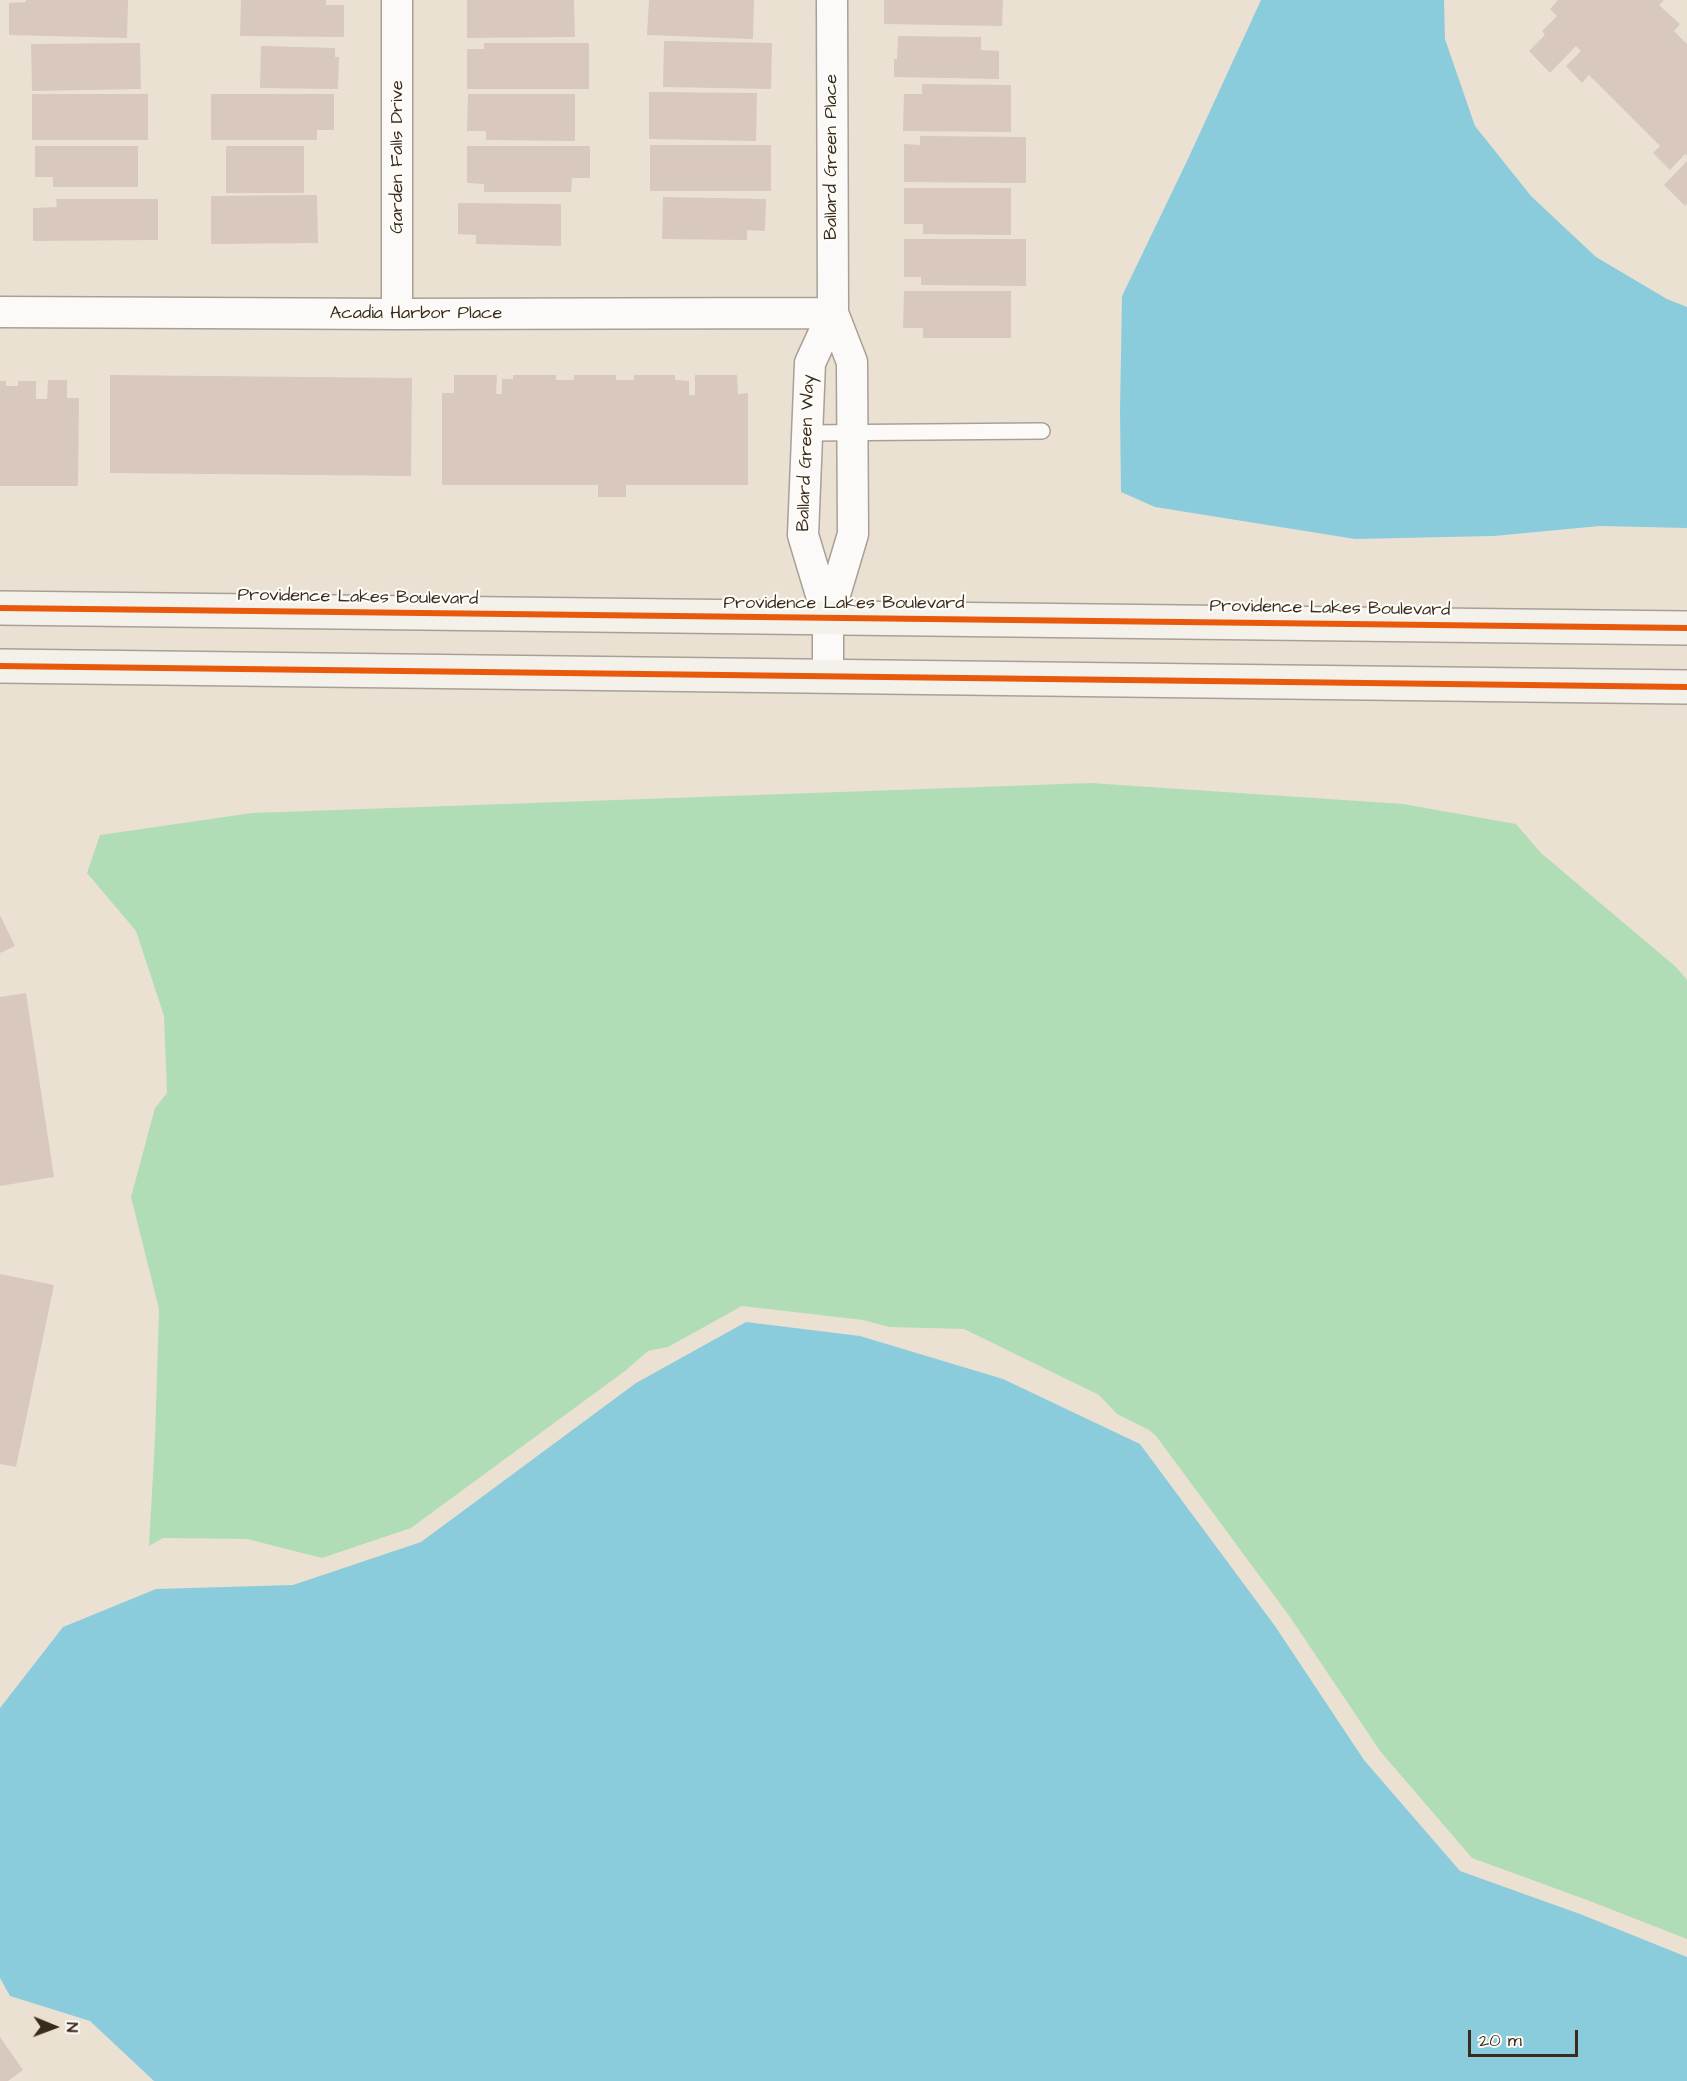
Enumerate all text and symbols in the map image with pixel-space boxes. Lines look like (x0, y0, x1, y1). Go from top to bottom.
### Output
street label: Ballard Green Place (821, 74, 843, 240)
street label: Garden Falls Drive (387, 80, 409, 234)
street label: Acadia Harbor Place (330, 303, 502, 325)
street label: Ballard Green Way (793, 374, 821, 532)
street label: Providence Lakes Boulevard (237, 585, 479, 611)
street label: Providence Lakes Boulevard (724, 593, 964, 615)
street label: Providence Lakes Boulevard (1209, 596, 1451, 622)
north arrow (24, 1997, 84, 2057)
scale bar (1471, 2018, 1580, 2056)
text: N (61, 2022, 83, 2033)
text: 20 m (1479, 2028, 1522, 2053)

